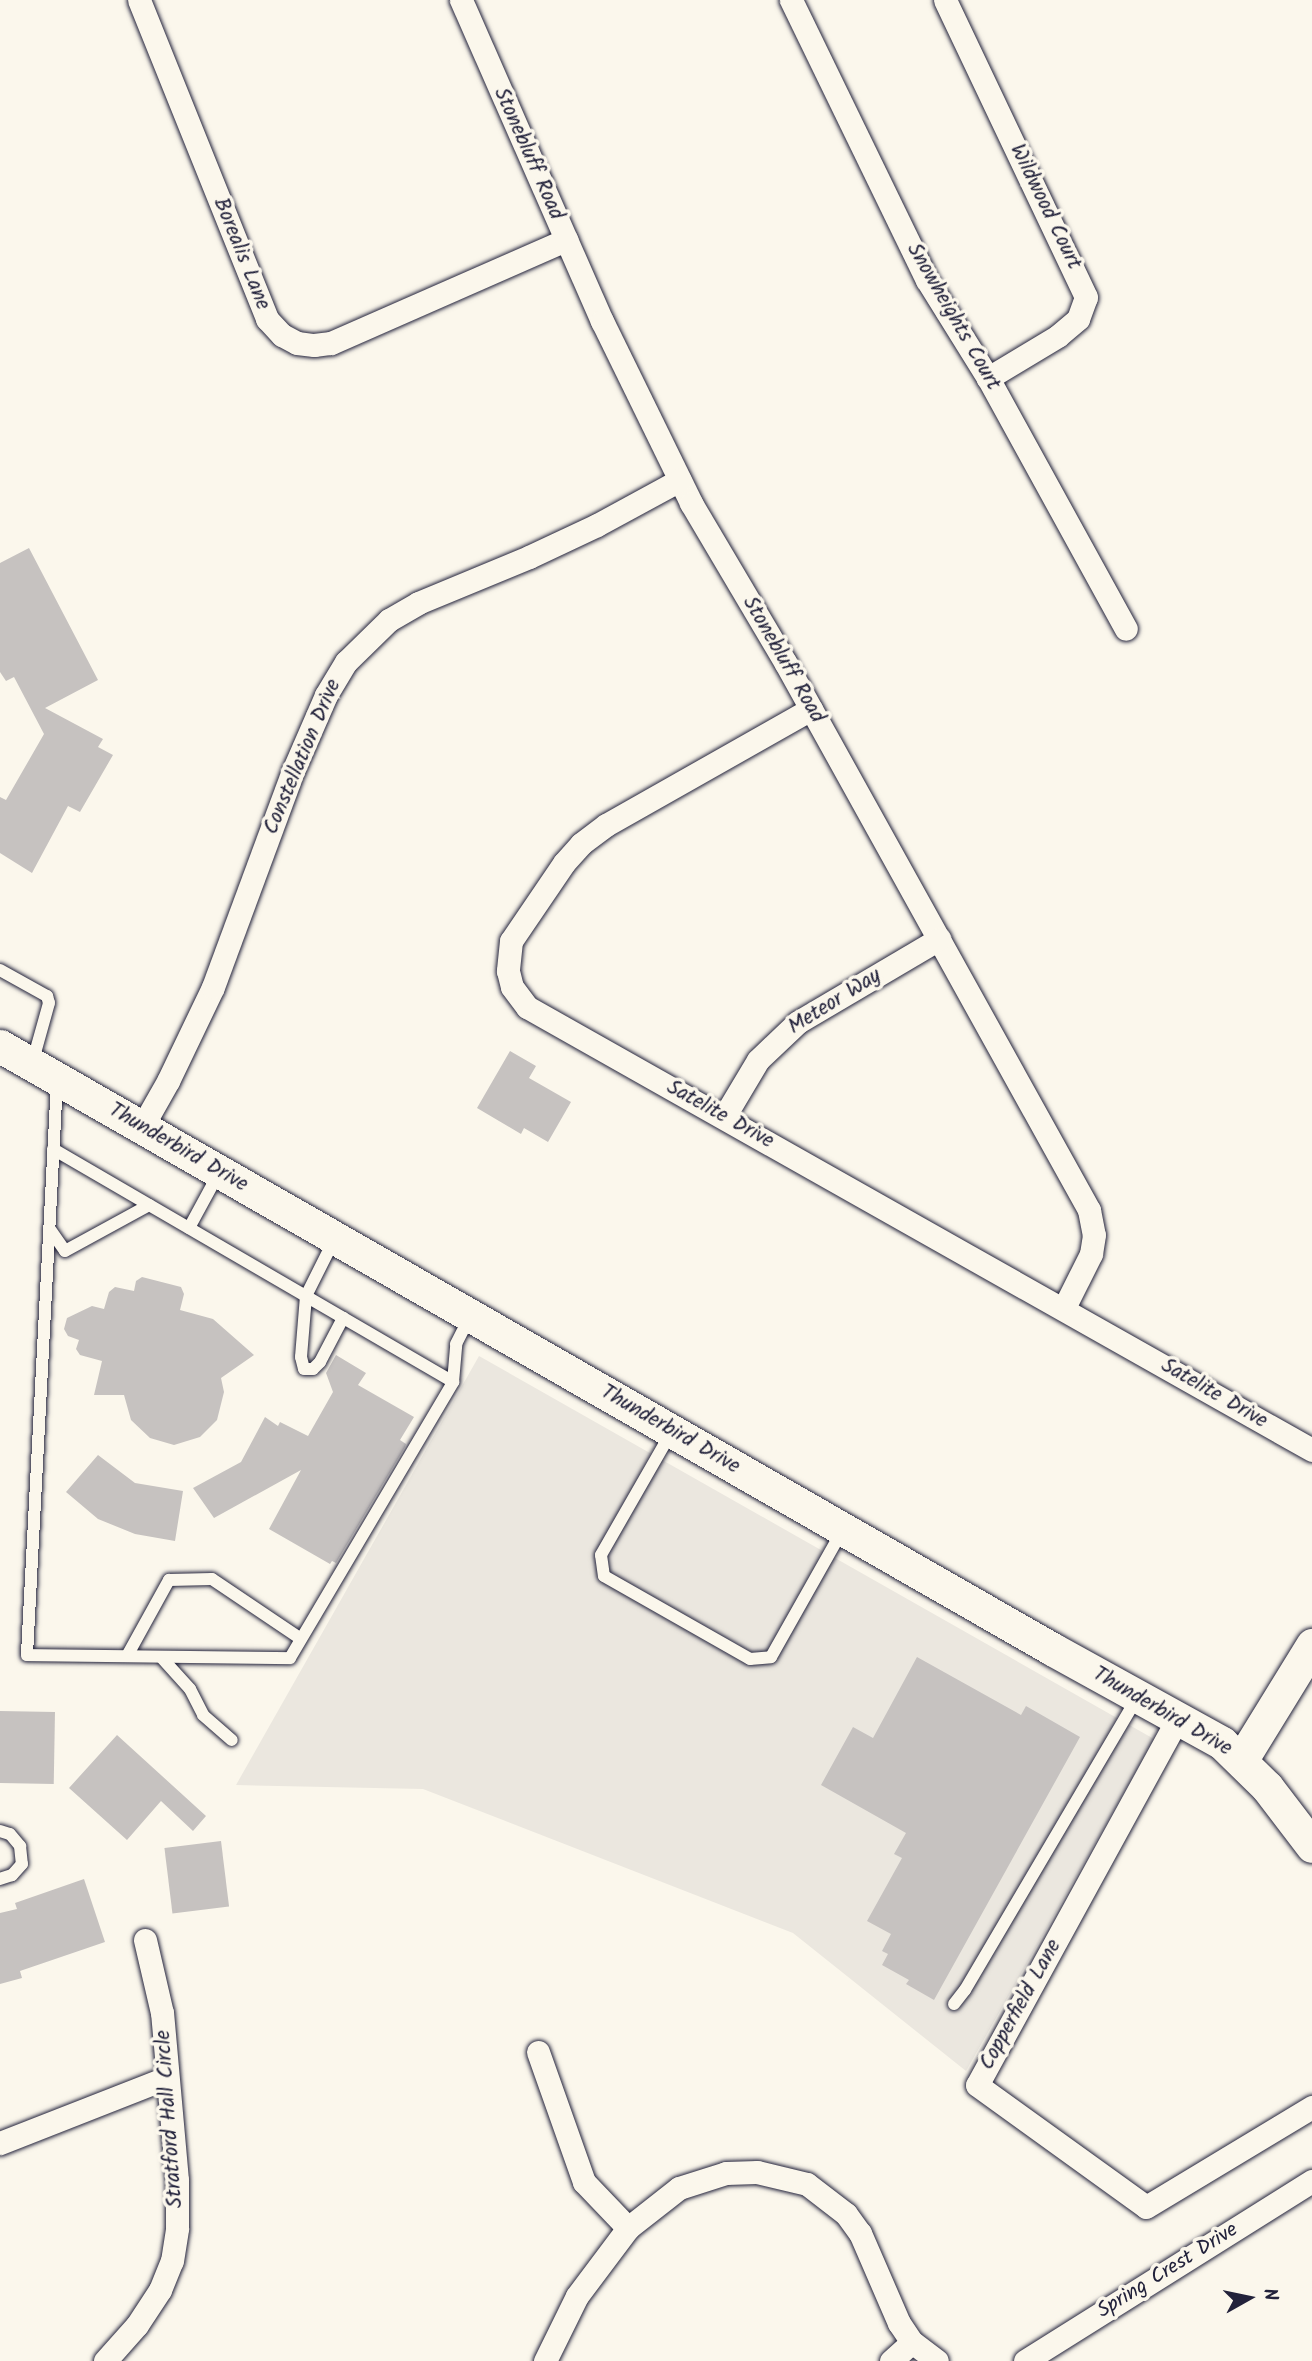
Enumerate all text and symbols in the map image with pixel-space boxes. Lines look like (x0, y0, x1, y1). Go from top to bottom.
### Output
street label: Stonebluff Road (488, 84, 568, 224)
street label: Wildwood Court (1004, 140, 1086, 274)
street label: Borealis Lane (207, 194, 275, 314)
street label: Snowheights Court (901, 239, 1005, 395)
street label: Stonebluff Road (737, 592, 829, 728)
street label: Constellation Drive (259, 676, 347, 838)
street label: Meteor Way (784, 964, 886, 1040)
street label: Satelite Drive (662, 1075, 778, 1155)
street label: Thunderbird Drive (104, 1098, 252, 1198)
street label: Satelite Drive (1156, 1353, 1272, 1435)
street label: Thunderbird Drive (596, 1380, 744, 1480)
street label: Thunderbird Drive (1088, 1662, 1236, 1762)
street label: Copperfield Lane (975, 1935, 1067, 2075)
street label: Stratford Hall Circle (151, 2029, 189, 2209)
street label: Spring Crest Drive (1093, 2218, 1243, 2324)
north arrow (1214, 2263, 1284, 2333)
text: N (1254, 2286, 1285, 2303)

